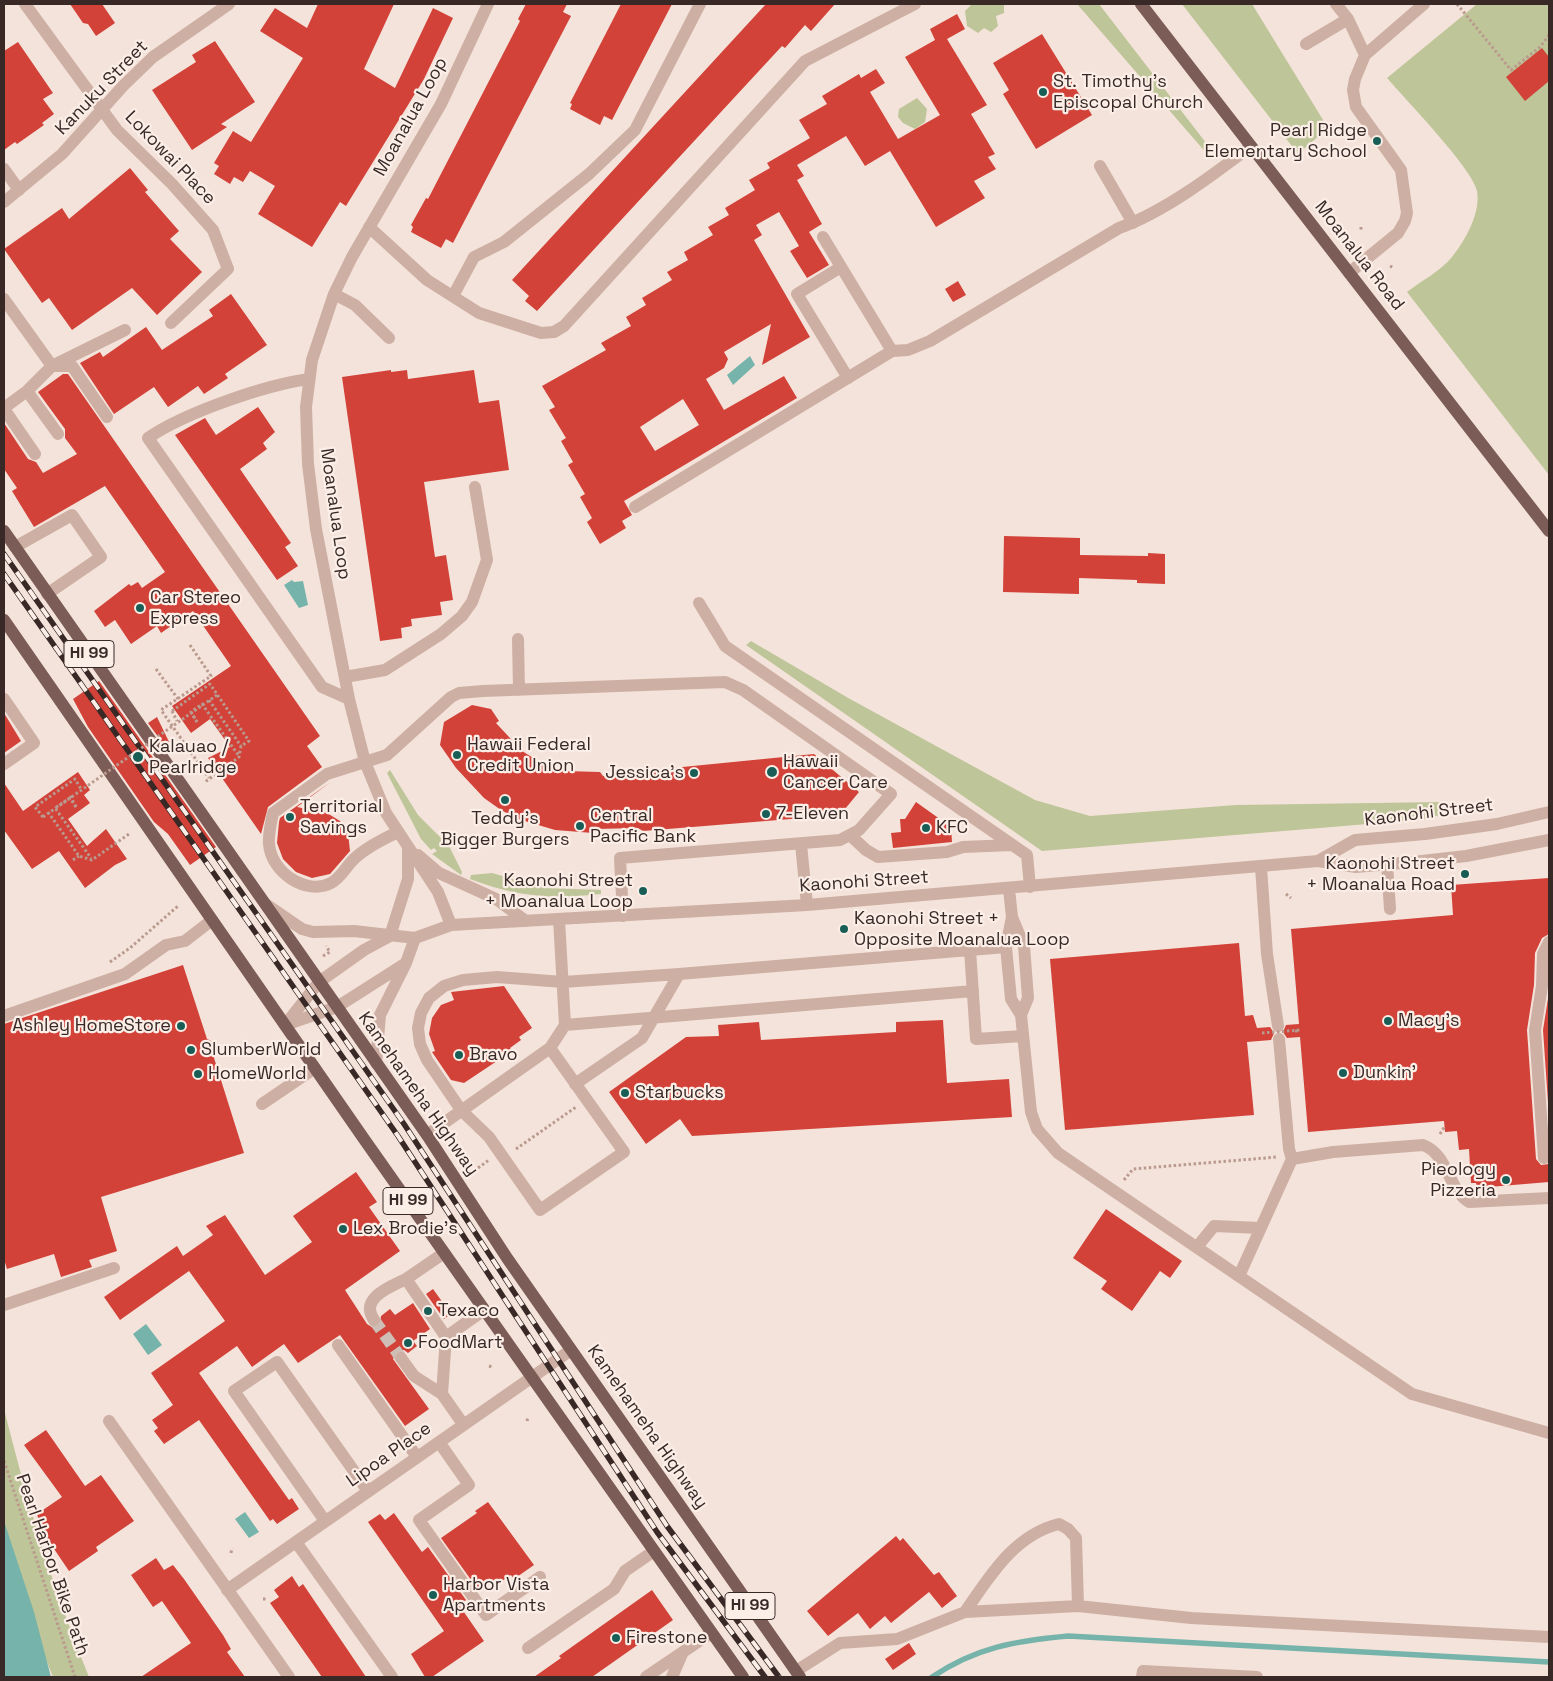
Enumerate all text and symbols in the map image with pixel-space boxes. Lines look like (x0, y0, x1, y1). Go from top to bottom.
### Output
street label: Kanuku Street (51, 36, 153, 140)
street label: Moanalua Loop (369, 54, 453, 180)
place label: St. Timothy's Episcopal Church (1053, 71, 1203, 114)
marker: St. Timothy's Episcopal Church (1037, 86, 1049, 98)
street label: Lokowai Place (120, 107, 220, 209)
place label: Pearl Ridge Elementary School (1204, 120, 1367, 162)
marker: Pearl Ridge Elementary School (1371, 135, 1383, 147)
street label: Moanalua Road (1310, 197, 1408, 315)
street label: Moanalua Loop (315, 447, 355, 581)
place label: Car Stereo Express (150, 587, 241, 630)
marker: Car Stereo Express (134, 602, 146, 614)
road number: HI 99 (64, 641, 114, 668)
place label: Hawaii Federal Credit Union (467, 734, 591, 776)
place label: Kalauao / Pearlridge (149, 736, 237, 779)
marker: Hawaii Federal Credit Union (451, 749, 463, 761)
marker: Kalauao / Pearlridge (131, 750, 145, 764)
place label: Hawaii Cancer Care (783, 751, 888, 794)
place label: Jessica's (605, 762, 684, 784)
marker: Hawaii Cancer Care (765, 765, 779, 779)
marker: Jessica's (688, 767, 700, 779)
marker: Teddy's Bigger Burgers (499, 794, 511, 806)
street label: Kaonohi Street (1363, 794, 1495, 832)
place label: Territorial Savings (300, 796, 382, 839)
place label: 7-Eleven (776, 803, 849, 825)
place label: Central Pacific Bank (590, 805, 696, 848)
place label: Teddy's Bigger Burgers (440, 808, 570, 851)
marker: 7-Eleven (760, 808, 772, 820)
marker: Territorial Savings (284, 811, 296, 823)
place label: KFC (936, 817, 968, 839)
marker: Central Pacific Bank (574, 820, 586, 832)
marker: KFC (920, 822, 932, 834)
place label: Kaonohi Street + Moanalua Road (1306, 853, 1455, 896)
street label: Kaonohi Street (799, 867, 929, 897)
marker: Kaonohi Street + Moanalua Road (1459, 868, 1471, 880)
place label: Kaonohi Street + Moanalua Loop (485, 870, 633, 912)
marker: Kaonohi Street + Moanalua Loop (637, 885, 649, 897)
place label: Kaonohi Street + Opposite Moanalua Loop (854, 908, 1070, 951)
marker: Kaonohi Street + Opposite Moanalua Loop (838, 923, 850, 935)
street label: Kamehameha Highway (353, 1008, 483, 1180)
place label: Macy's (1398, 1010, 1459, 1032)
place label: Ashley HomeStore (12, 1015, 171, 1037)
marker: Macy's (1382, 1015, 1394, 1027)
marker: Ashley HomeStore (175, 1020, 187, 1032)
place label: SlumberWorld (201, 1039, 321, 1061)
marker: SlumberWorld (185, 1044, 197, 1056)
place label: Bravo (469, 1044, 518, 1066)
marker: Bravo (453, 1049, 465, 1061)
place label: Dunkin' (1353, 1062, 1416, 1084)
place label: HomeWorld (208, 1063, 306, 1085)
marker: Dunkin' (1337, 1067, 1349, 1079)
marker: HomeWorld (192, 1068, 204, 1080)
place label: Starbucks (635, 1082, 724, 1104)
marker: Starbucks (619, 1087, 631, 1099)
place label: Pieology Pizzeria (1421, 1159, 1496, 1202)
marker: Pieology Pizzeria (1500, 1174, 1512, 1186)
road number: HI 99 (383, 1188, 433, 1214)
place label: Lex Brodie's (353, 1218, 458, 1240)
marker: Lex Brodie's (337, 1223, 349, 1235)
place label: Texaco (438, 1300, 499, 1322)
marker: Texaco (422, 1305, 434, 1317)
place label: FoodMart (418, 1332, 502, 1354)
marker: FoodMart (402, 1337, 414, 1349)
street label: Kamehameha Highway (582, 1341, 712, 1513)
street label: Lipoa Place (342, 1418, 436, 1492)
street label: Pearl Harbor Bike Path (11, 1471, 93, 1659)
place label: Harbor Vista Apartments (443, 1574, 549, 1616)
marker: Harbor Vista Apartments (427, 1589, 439, 1601)
road number: HI 99 (725, 1592, 775, 1620)
place label: Firestone (626, 1627, 707, 1649)
marker: Firestone (610, 1632, 622, 1644)

